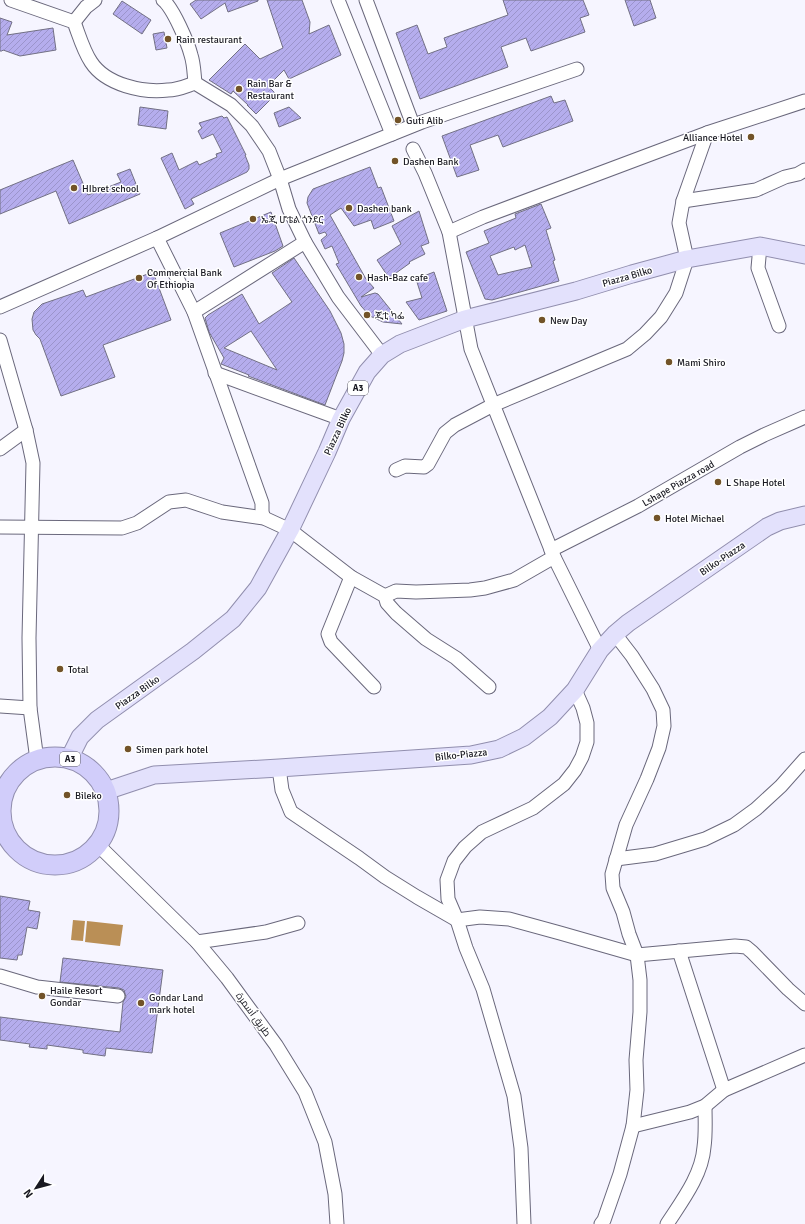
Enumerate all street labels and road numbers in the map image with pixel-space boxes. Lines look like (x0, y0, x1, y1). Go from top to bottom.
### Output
street label: Piazza Bilko (601, 264, 654, 290)
road number: A3 (348, 381, 368, 395)
street label: Piazza Bilko (322, 406, 354, 457)
street label: Lshape Piazza road (640, 458, 717, 509)
street label: Bilko-Piazza (697, 539, 748, 579)
street label: Piazza Bilko (113, 673, 162, 712)
street label: Bilko-Piazza (434, 746, 488, 764)
road number: A3 (60, 752, 80, 766)
street label: طريق أسمرة (233, 990, 274, 1039)

